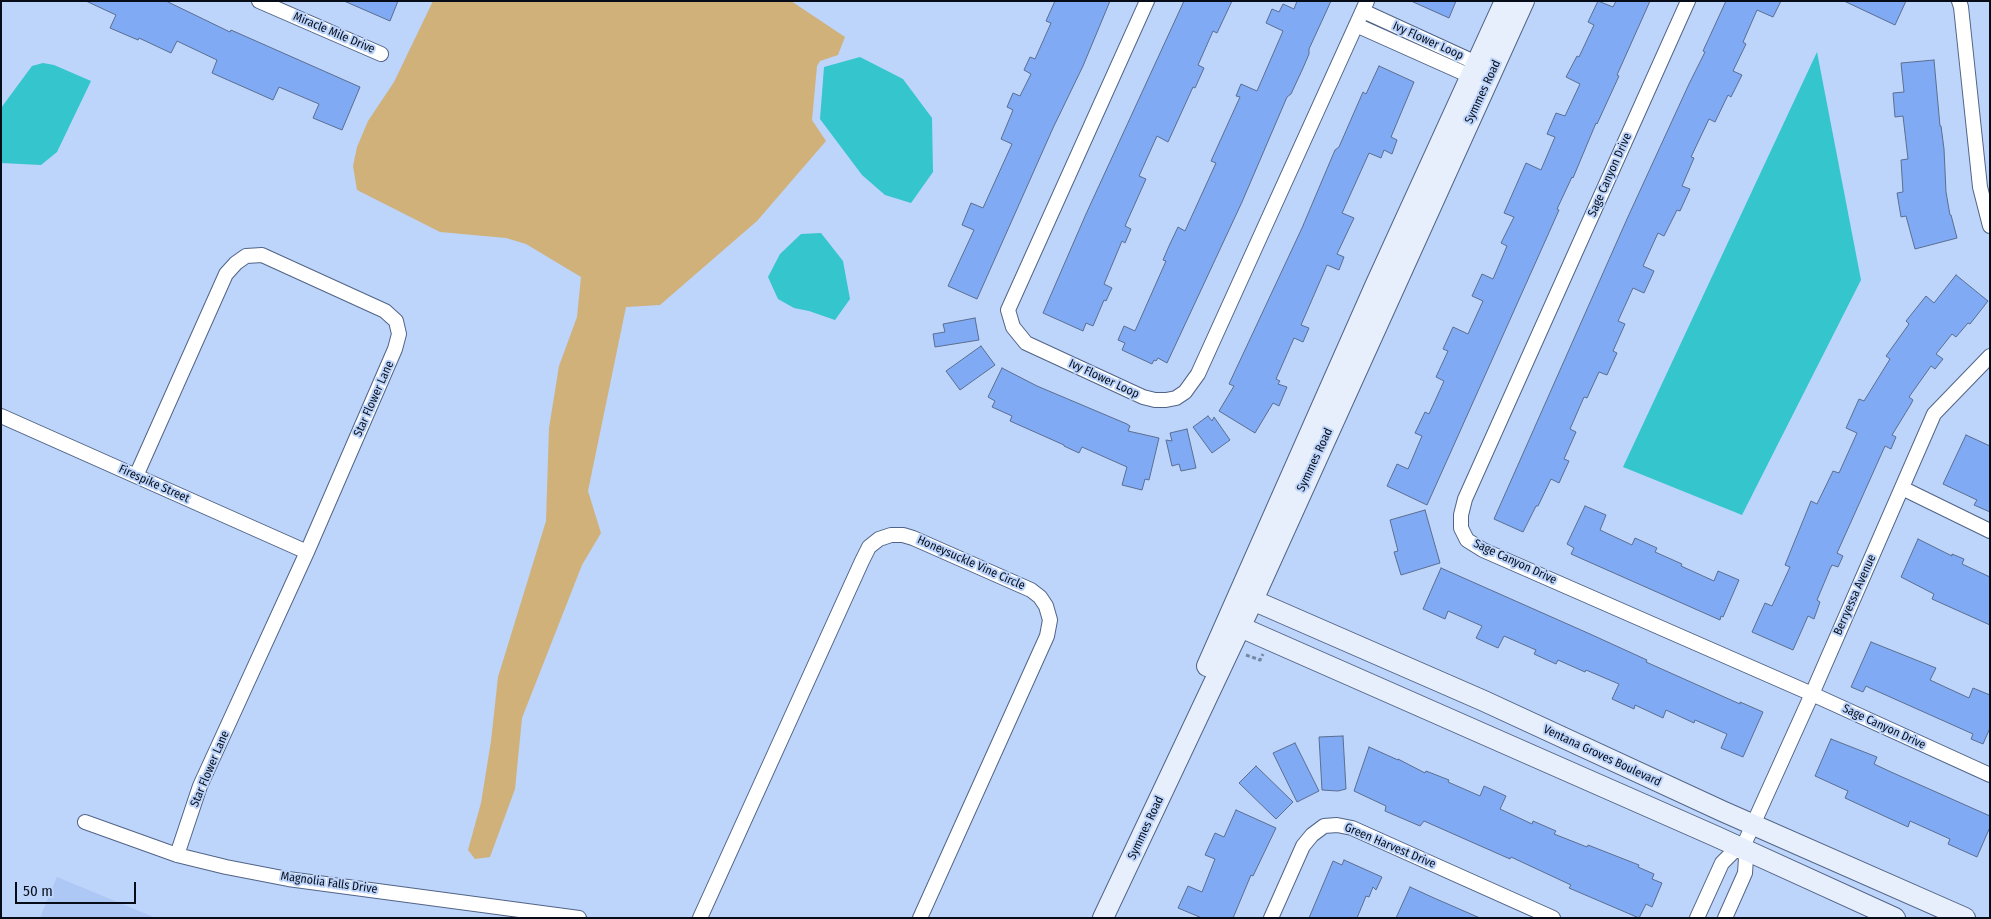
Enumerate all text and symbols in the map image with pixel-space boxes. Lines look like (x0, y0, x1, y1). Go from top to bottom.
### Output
street label: Miracle Mile Drive (291, 9, 377, 57)
street label: Ivy Flower Loop (1390, 19, 1466, 63)
street label: Symmes Road (1462, 58, 1504, 126)
street label: Sage Canyon Drive (1585, 131, 1635, 219)
street label: Ivy Flower Loop (1066, 356, 1142, 402)
street label: Star Flower Lane (351, 359, 397, 439)
street label: Symmes Road (1294, 426, 1336, 494)
street label: Firespike Street (116, 462, 192, 506)
street label: Honeysuckle Vine Circle (915, 533, 1027, 593)
street label: Sage Canyon Drive (1471, 536, 1559, 588)
street label: Berryessa Avenue (1831, 552, 1879, 638)
street label: Sage Canyon Drive (1840, 701, 1928, 753)
street label: Ventana Groves Boulevard (1541, 722, 1663, 790)
street label: Star Flower Lane (187, 729, 233, 809)
street label: Symmes Road (1125, 794, 1167, 862)
street label: Green Harvest Drive (1342, 820, 1438, 872)
street label: Magnolia Falls Drive (280, 869, 378, 897)
scale bar (18, 872, 139, 904)
text: 50 m (23, 882, 53, 900)

